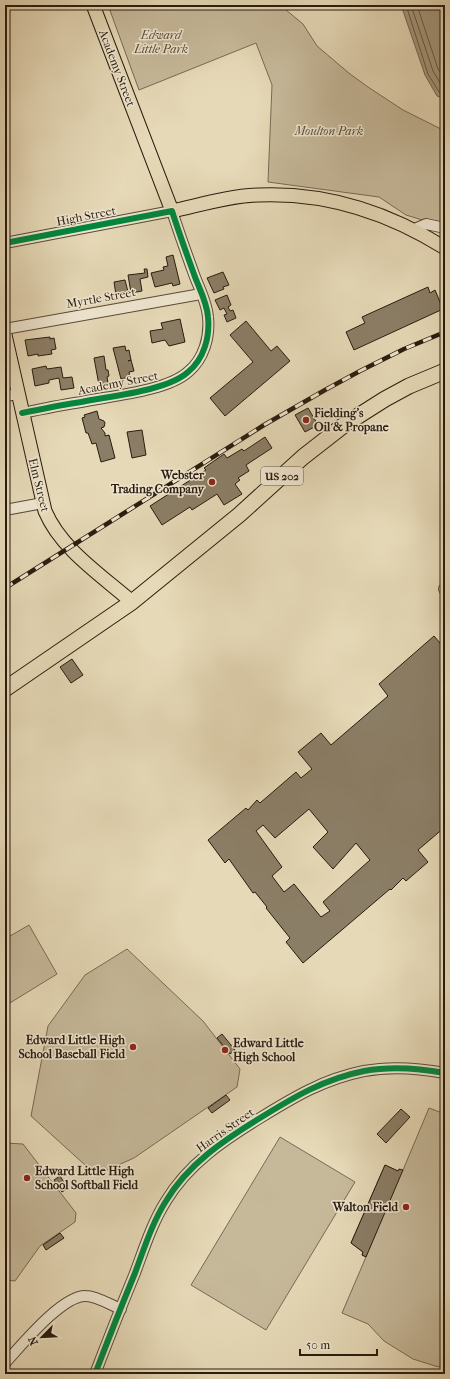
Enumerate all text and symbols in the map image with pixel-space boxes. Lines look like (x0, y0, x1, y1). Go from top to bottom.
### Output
street label: Academy Street (96, 27, 138, 109)
park label: Edward Little Park (133, 28, 188, 56)
park label: Moulton Park (294, 124, 363, 138)
street label: High Street (55, 203, 118, 229)
street label: Myrtle Street (65, 285, 137, 311)
street label: Academy Street (76, 368, 160, 398)
place label: Fielding's Oil & Propane (313, 406, 389, 435)
marker: Fielding's Oil & Propane (301, 415, 311, 425)
street label: Elm Street (26, 457, 53, 514)
road number: US 202 (261, 467, 303, 485)
place label: Webster Trading Company (110, 468, 205, 497)
marker: Webster Trading Company (207, 477, 217, 487)
place label: Edward Little High School Baseball Field (19, 1033, 125, 1061)
place label: Edward Little High School (233, 1036, 304, 1065)
marker: Edward Little High School Baseball Field (128, 1042, 138, 1052)
marker: Edward Little High School (220, 1045, 230, 1055)
street label: Harris Street (193, 1105, 257, 1155)
place label: Edward Little High School Softball Field (35, 1164, 139, 1192)
marker: Edward Little High School Softball Field (22, 1173, 32, 1183)
place label: Walton Field (332, 1200, 398, 1214)
marker: Walton Field (401, 1202, 411, 1212)
north arrow (22, 1317, 62, 1357)
scale bar (300, 1331, 377, 1357)
text: N (25, 1334, 41, 1347)
text: 50 m (306, 1338, 330, 1352)

